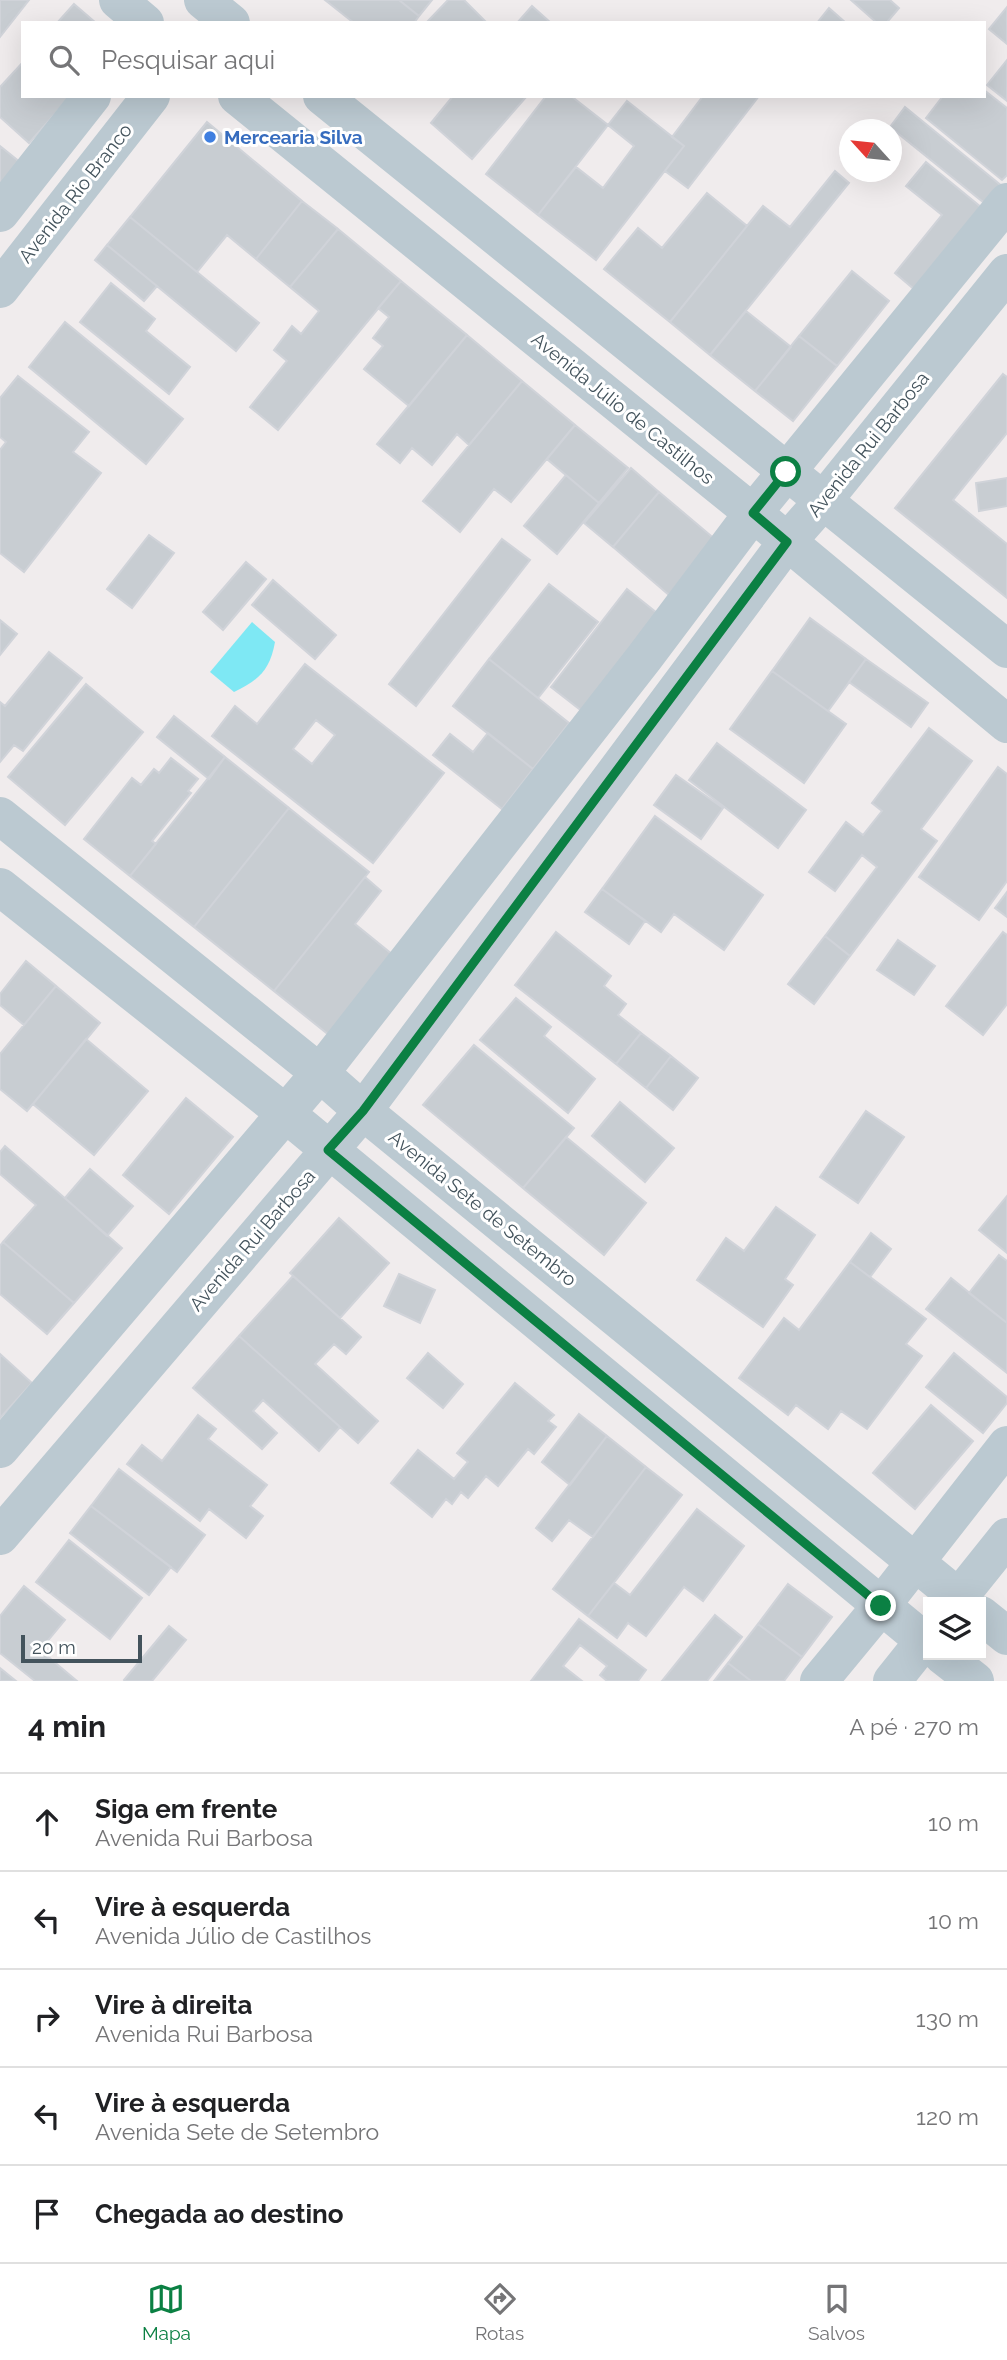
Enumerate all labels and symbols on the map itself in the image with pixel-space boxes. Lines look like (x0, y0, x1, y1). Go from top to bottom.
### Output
street label: Avenida Rio Branco (14, 119, 136, 267)
north arrow (839, 119, 902, 182)
place label: Mercearia Silva (224, 126, 363, 148)
marker: Mercearia Silva (202, 129, 218, 145)
street label: Avenida Júlio de Castilhos (527, 328, 719, 488)
street label: Avenida Rui Barbosa (803, 367, 933, 521)
route start (770, 456, 801, 487)
street label: Avenida Sete de Setembro (385, 1126, 581, 1290)
street label: Avenida Rui Barbosa (185, 1165, 319, 1315)
route end (865, 1590, 896, 1621)
scale bar (21, 1632, 142, 1664)

